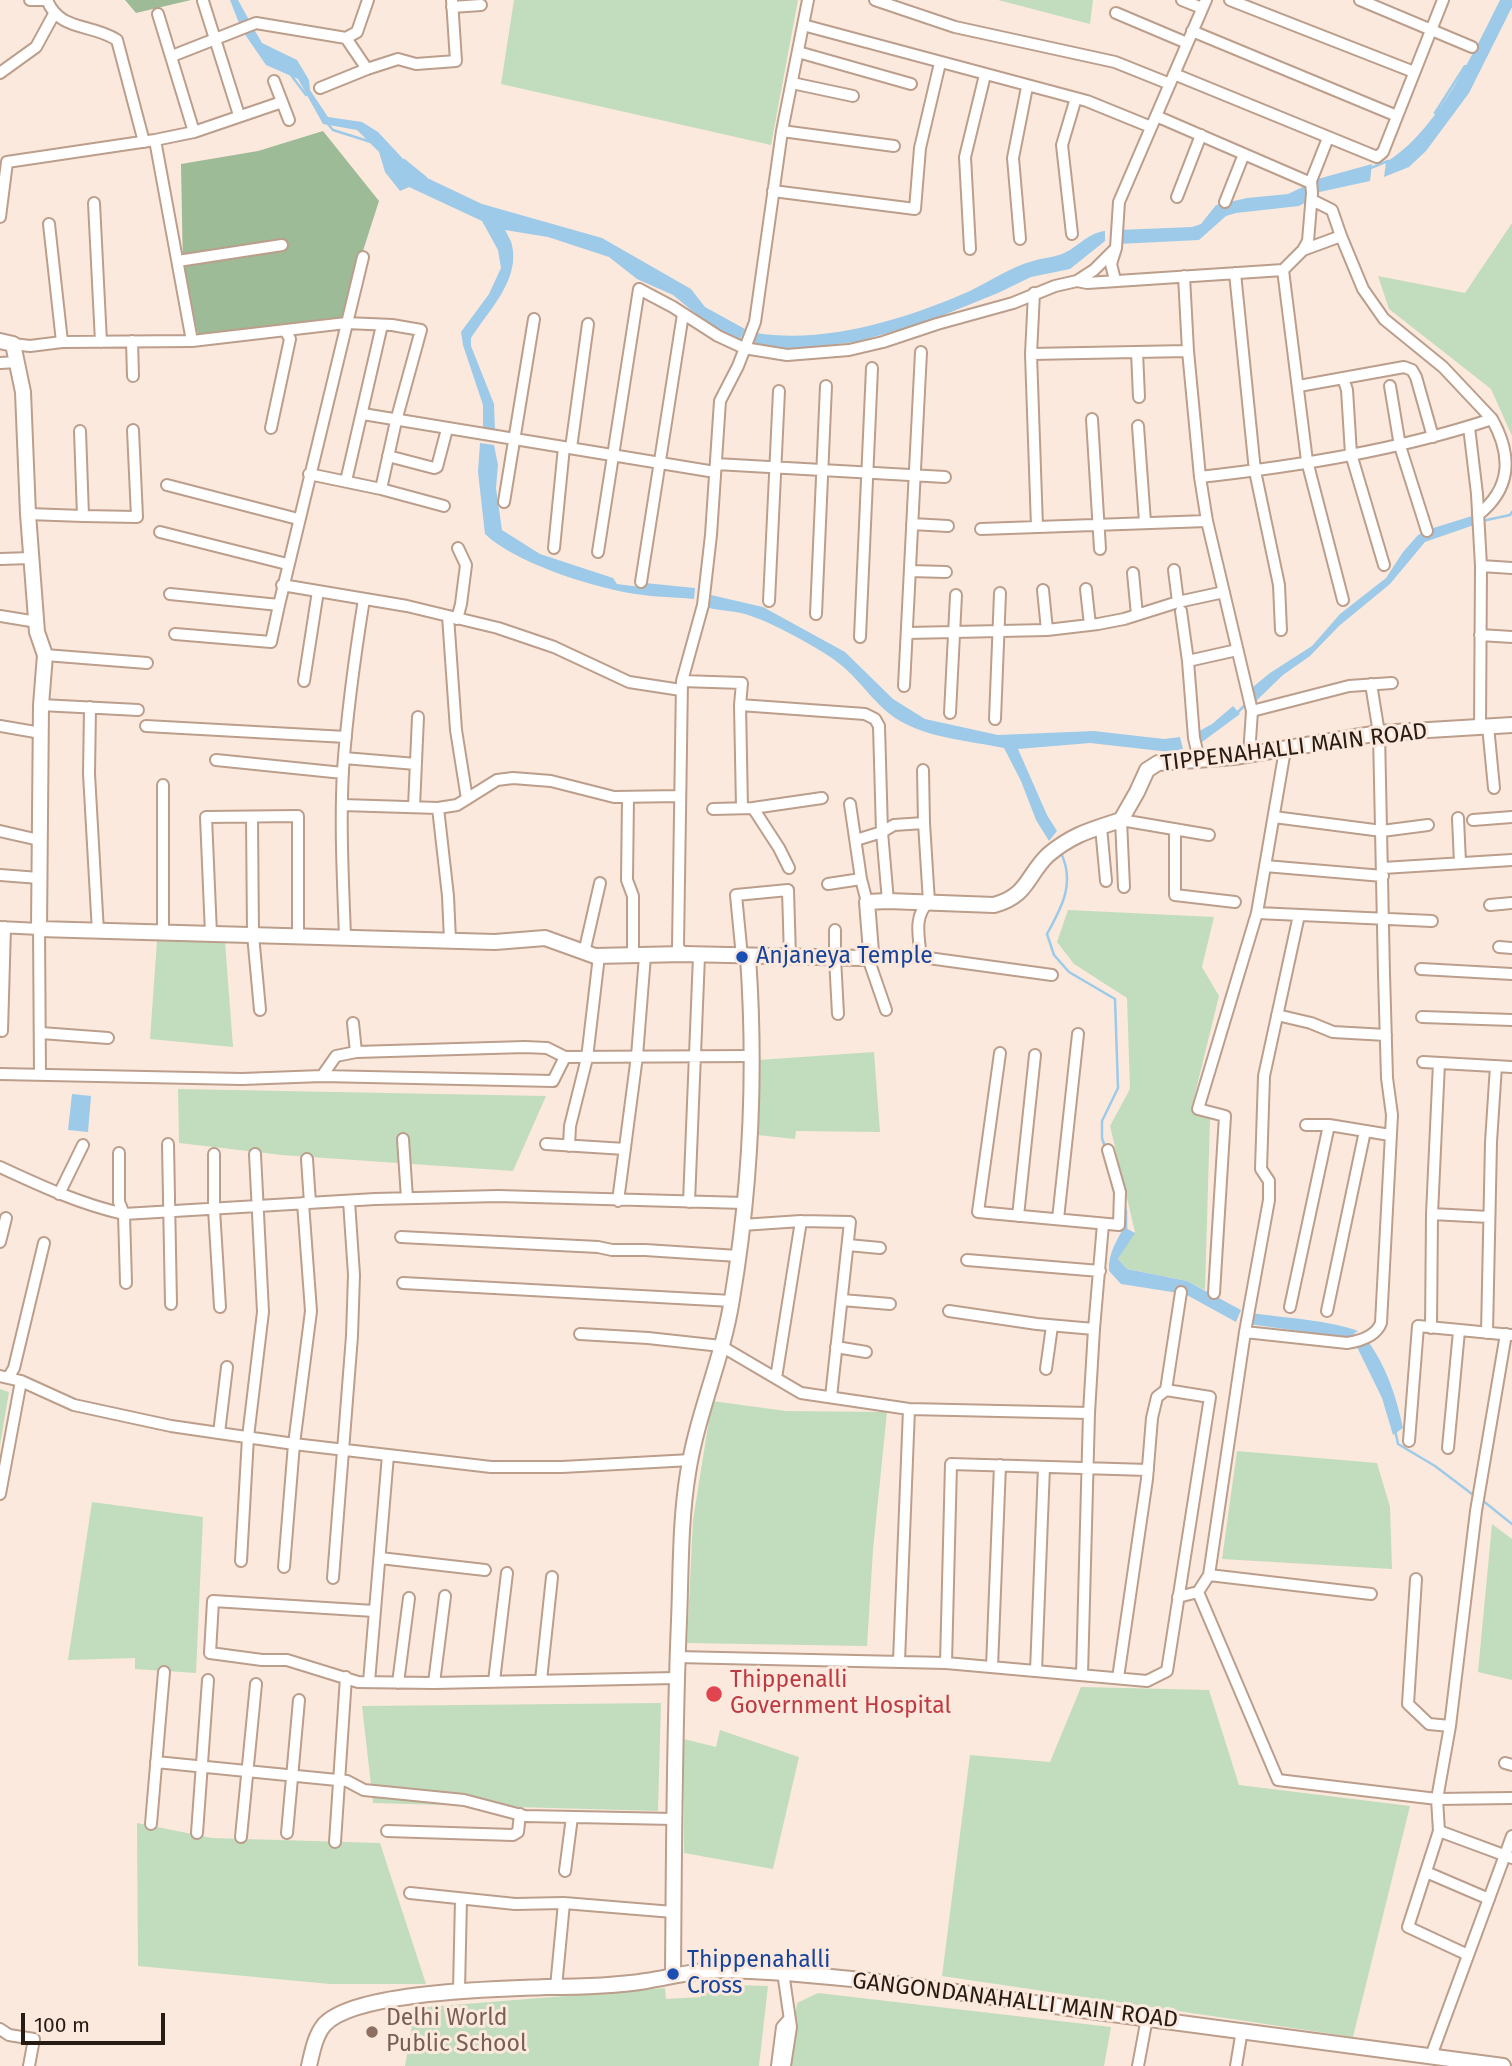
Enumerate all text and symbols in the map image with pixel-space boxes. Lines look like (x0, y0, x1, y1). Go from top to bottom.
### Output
street label: TIPPENAHALLI MAIN ROAD (1159, 718, 1429, 778)
place label: Anjaneya Temple (756, 943, 933, 971)
marker: Anjaneya Temple (734, 949, 750, 965)
place label: Thippenalli Government Hospital (730, 1667, 951, 1721)
marker: Thippenalli Government Hospital (704, 1684, 724, 1704)
place label: Thippenahalli Cross (687, 1947, 830, 2001)
marker: Thippenahalli Cross (665, 1966, 681, 1982)
street label: GANGONDANAHALLI MAIN ROAD (851, 1967, 1179, 2035)
scale bar (24, 2000, 168, 2044)
place label: Delhi World Public School (386, 2005, 527, 2059)
text: 100 m (34, 2012, 90, 2038)
marker: Delhi World Public School (364, 2024, 380, 2040)

